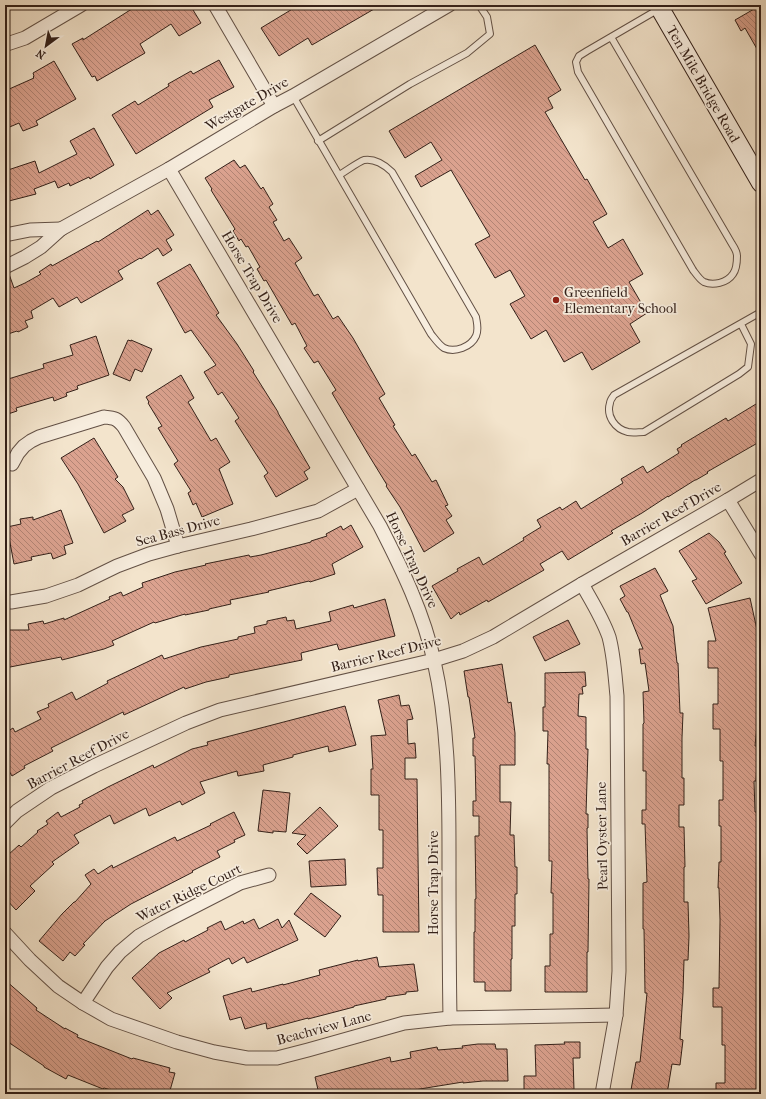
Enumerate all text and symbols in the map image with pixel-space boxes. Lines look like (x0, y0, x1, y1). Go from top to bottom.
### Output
street label: Ten Mile Bridge Road (663, 22, 744, 146)
north arrow (26, 26, 66, 66)
text: N (33, 46, 48, 62)
street label: Westgate Drive (202, 73, 292, 135)
street label: Horse Trap Drive (218, 228, 286, 326)
place label: Greenfield Elementary School (564, 284, 677, 317)
marker: Greenfield Elementary School (551, 295, 561, 305)
street label: Barrier Reef Drive (618, 478, 724, 550)
street label: Horse Trap Drive (382, 509, 442, 611)
street label: Sea Bass Drive (134, 512, 222, 550)
street label: Barrier Reef Drive (329, 632, 443, 676)
street label: Barrier Reef Drive (24, 725, 132, 793)
street label: Pearl Oyster Lane (593, 781, 611, 891)
street label: Horse Trap Drive (425, 831, 442, 935)
street label: Water Ridge Court (133, 860, 244, 926)
street label: Beachview Lane (275, 1007, 373, 1049)

